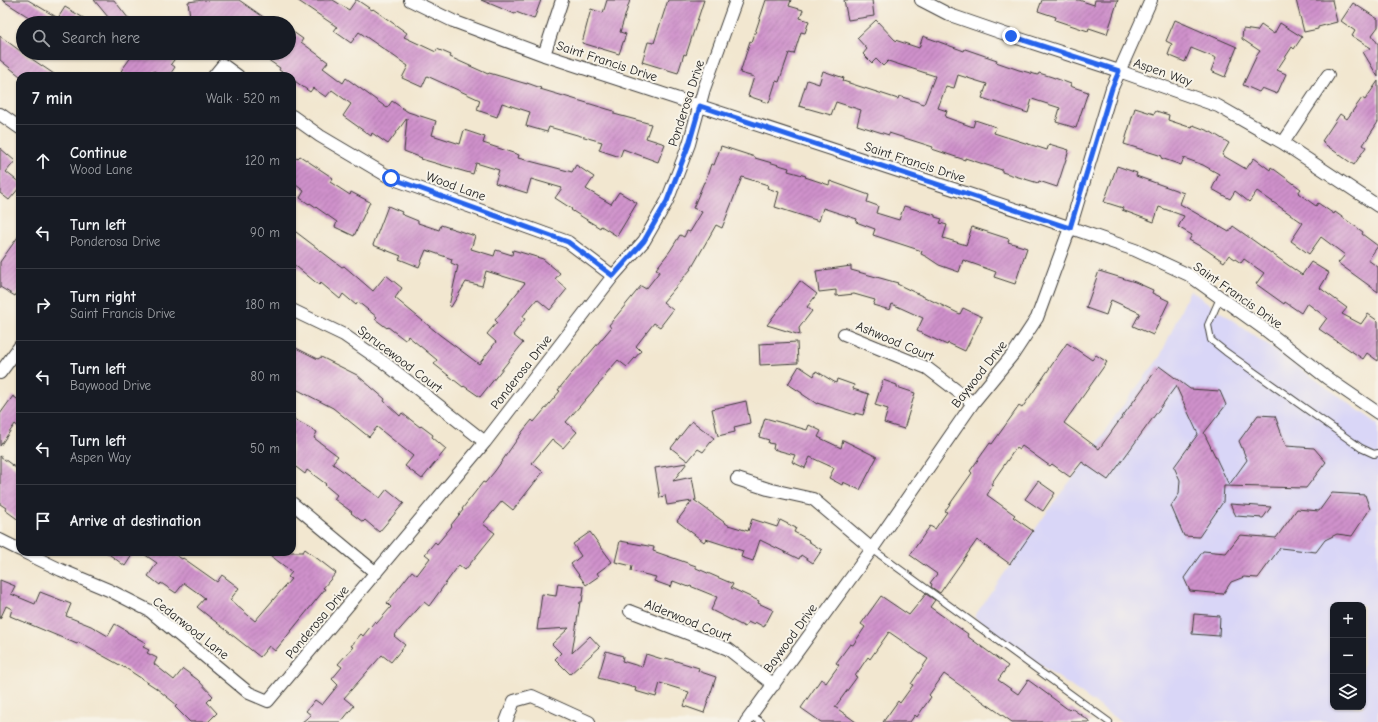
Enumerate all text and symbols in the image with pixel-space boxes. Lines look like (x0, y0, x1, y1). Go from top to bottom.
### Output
search box (16, 16, 296, 60)
icon: search (30, 27, 52, 49)
route end (1002, 27, 1020, 45)
text: Search here (62, 29, 140, 47)
street label: Saint Francis Drive (555, 38, 660, 85)
street label: Aspen Way (1132, 55, 1194, 89)
street label: Ponderosa Drive (665, 57, 707, 148)
text: 7 min (32, 89, 73, 108)
text: Walk · 520 m (206, 91, 280, 106)
street label: Saint Francis Drive (863, 139, 968, 186)
text: Continue (70, 144, 127, 162)
icon: ahead (32, 150, 54, 172)
text: 120 m (245, 153, 280, 168)
text: Wood Lane (70, 162, 132, 177)
street label: Wood Lane (424, 168, 488, 204)
route start (382, 169, 400, 187)
text: Turn left (70, 216, 126, 234)
icon: left (32, 222, 54, 244)
text: 90 m (250, 225, 280, 240)
text: Ponderosa Drive (70, 234, 160, 249)
street label: Saint Francis Drive (1191, 259, 1286, 332)
text: Turn right (70, 288, 136, 306)
icon: right (32, 294, 54, 316)
text: 180 m (245, 297, 280, 312)
text: Saint Francis Drive (70, 306, 175, 321)
street label: Ashwood Court (854, 318, 937, 365)
street label: Sprucewood Court (355, 322, 446, 396)
street label: Ponderosa Drive (487, 331, 555, 412)
street label: Baywood Drive (948, 337, 1010, 411)
text: Turn left (70, 360, 126, 378)
icon: left (32, 366, 54, 388)
text: 80 m (250, 369, 280, 384)
text: Baywood Drive (70, 378, 151, 393)
text: Turn left (70, 432, 126, 450)
icon: left (32, 438, 54, 460)
text: 50 m (250, 441, 280, 456)
text: Aspen Way (70, 450, 131, 465)
icon: arrive (32, 510, 54, 532)
text: Arrive at destination (70, 512, 201, 530)
street label: Ponderosa Drive (282, 582, 352, 661)
street label: Cedarwood Lane (150, 594, 232, 663)
street label: Alderwood Court (643, 596, 735, 645)
street label: Baywood Drive (760, 600, 820, 675)
map controls (1330, 602, 1366, 710)
button: + (1330, 602, 1366, 638)
button: − (1330, 638, 1366, 674)
button: layers (1330, 674, 1366, 710)

